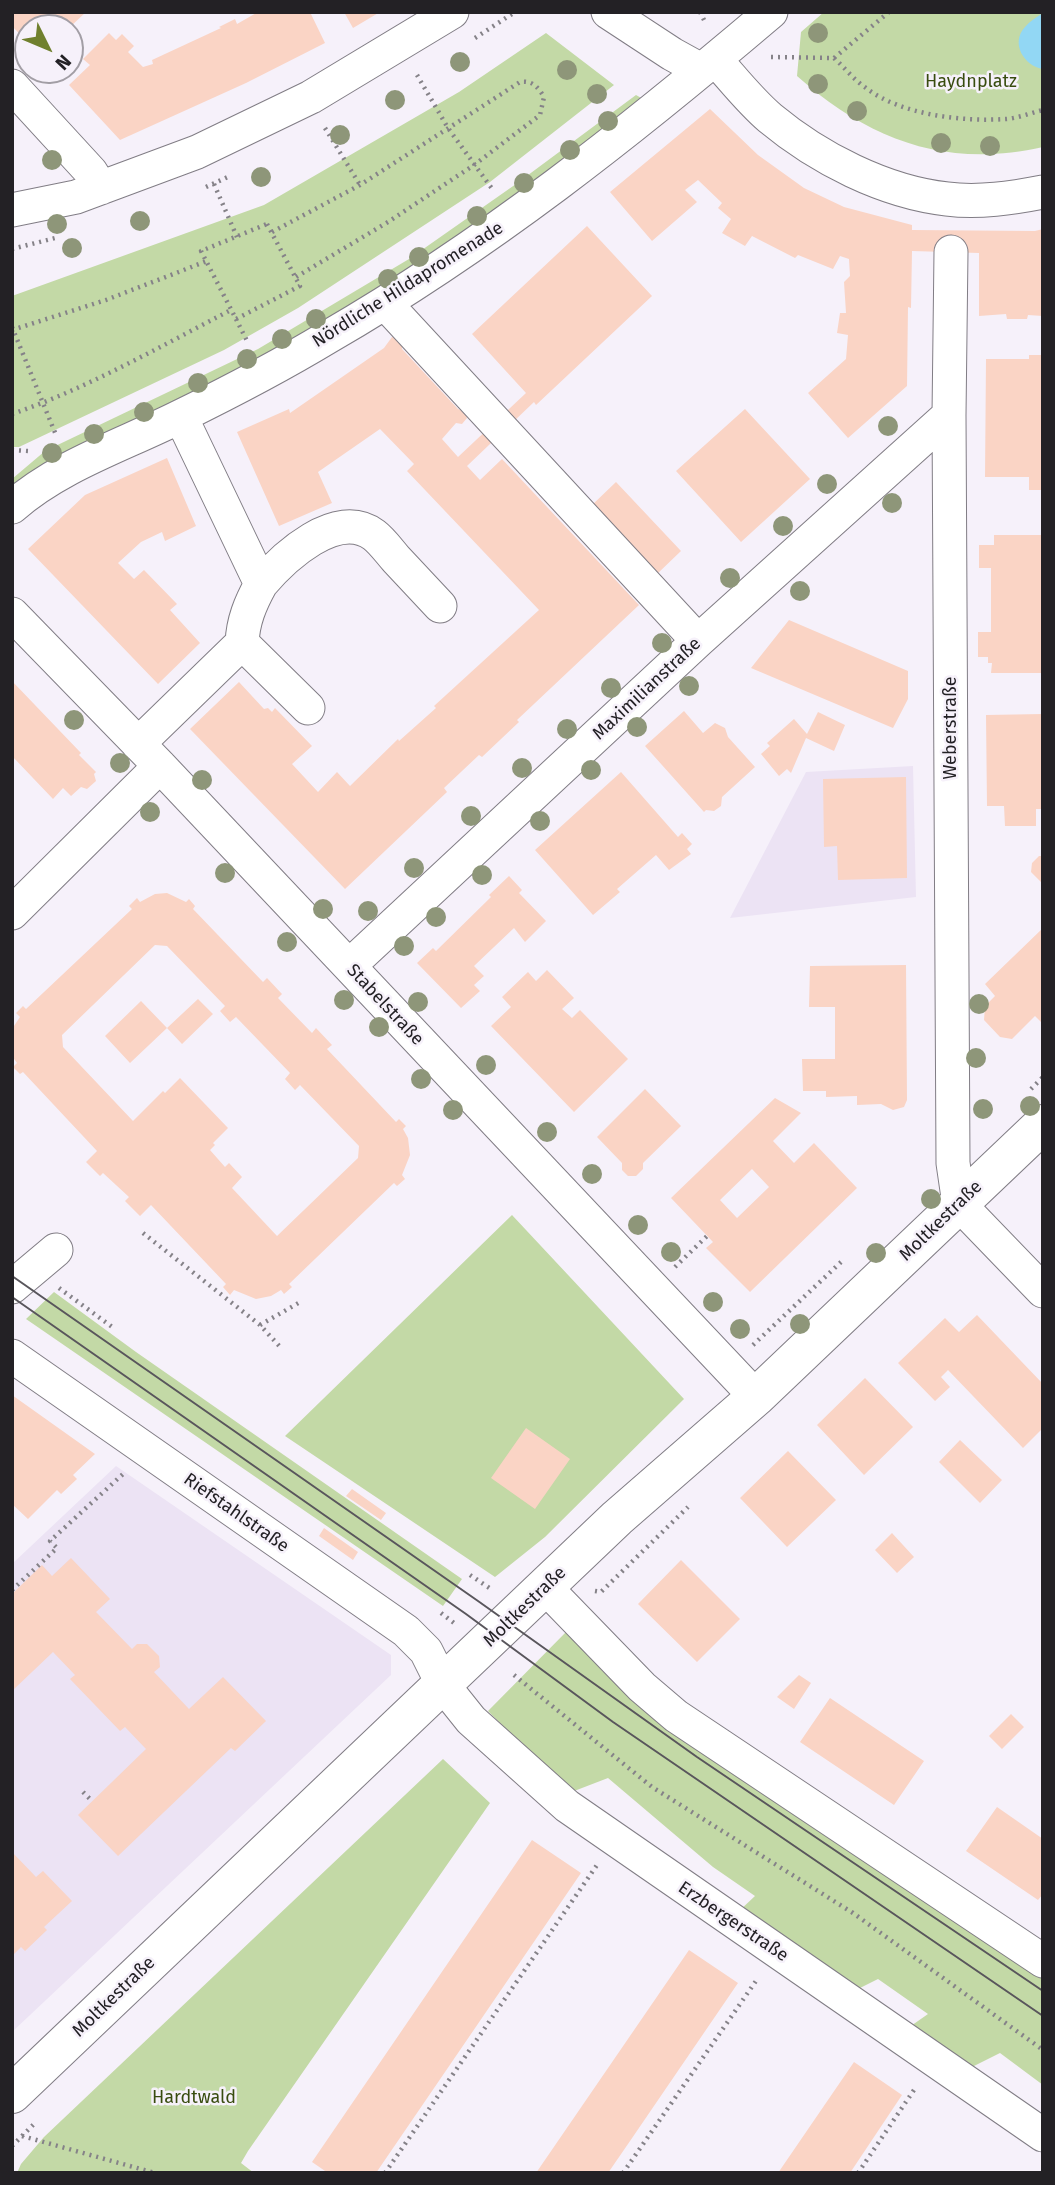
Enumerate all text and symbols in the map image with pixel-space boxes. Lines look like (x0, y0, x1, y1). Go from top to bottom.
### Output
north arrow (14, 14, 84, 84)
text: N (51, 50, 76, 75)
park label: Haydnplatz (925, 71, 1017, 93)
street label: Nördliche Hildapromenade (309, 217, 507, 353)
street label: Maximilianstraße (588, 633, 706, 745)
street label: Weberstraße (940, 676, 962, 780)
street label: Stabelstraße (342, 960, 428, 1050)
street label: Moltkestraße (895, 1176, 987, 1266)
street label: Riefstahlstraße (179, 1469, 293, 1557)
street label: Moltkestraße (479, 1562, 571, 1652)
street label: Erzbergerstraße (674, 1877, 792, 1967)
street label: Moltkestraße (68, 1952, 160, 2042)
park label: Hardtwald (152, 2087, 236, 2109)

